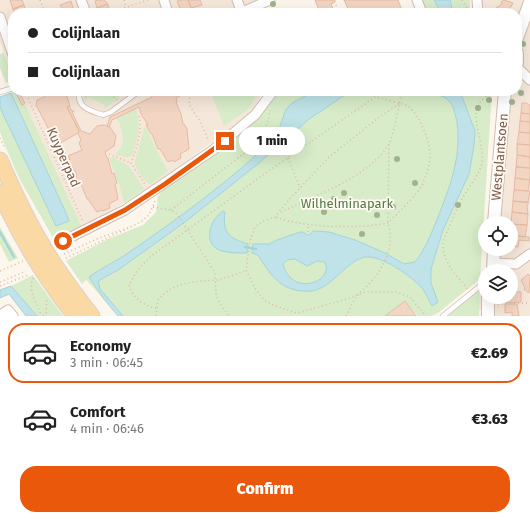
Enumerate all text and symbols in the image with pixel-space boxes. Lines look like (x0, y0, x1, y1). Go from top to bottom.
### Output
text: Colijnlaan (52, 24, 120, 42)
text: Colijnlaan (52, 63, 120, 81)
street label: Westplantsoen (488, 113, 511, 201)
street label: Kuyperpad (44, 125, 83, 189)
callout: 1 min (239, 127, 305, 155)
route end (216, 132, 234, 150)
text: 1 min (256, 133, 288, 148)
park label: Wilhelminapark (301, 196, 394, 211)
map controls (478, 216, 518, 304)
button: locate (478, 216, 518, 256)
route start (54, 232, 72, 250)
button: layers (478, 264, 518, 304)
icon: car (22, 335, 58, 371)
text: Economy (70, 337, 131, 355)
text: €2.69 (471, 344, 508, 362)
text: 3 min · 06:45 (70, 355, 143, 370)
icon: car (22, 401, 58, 437)
text: Comfort (70, 403, 126, 421)
text: €3.63 (471, 410, 508, 428)
text: 4 min · 06:46 (70, 421, 144, 436)
button: Confirm (20, 466, 510, 512)

